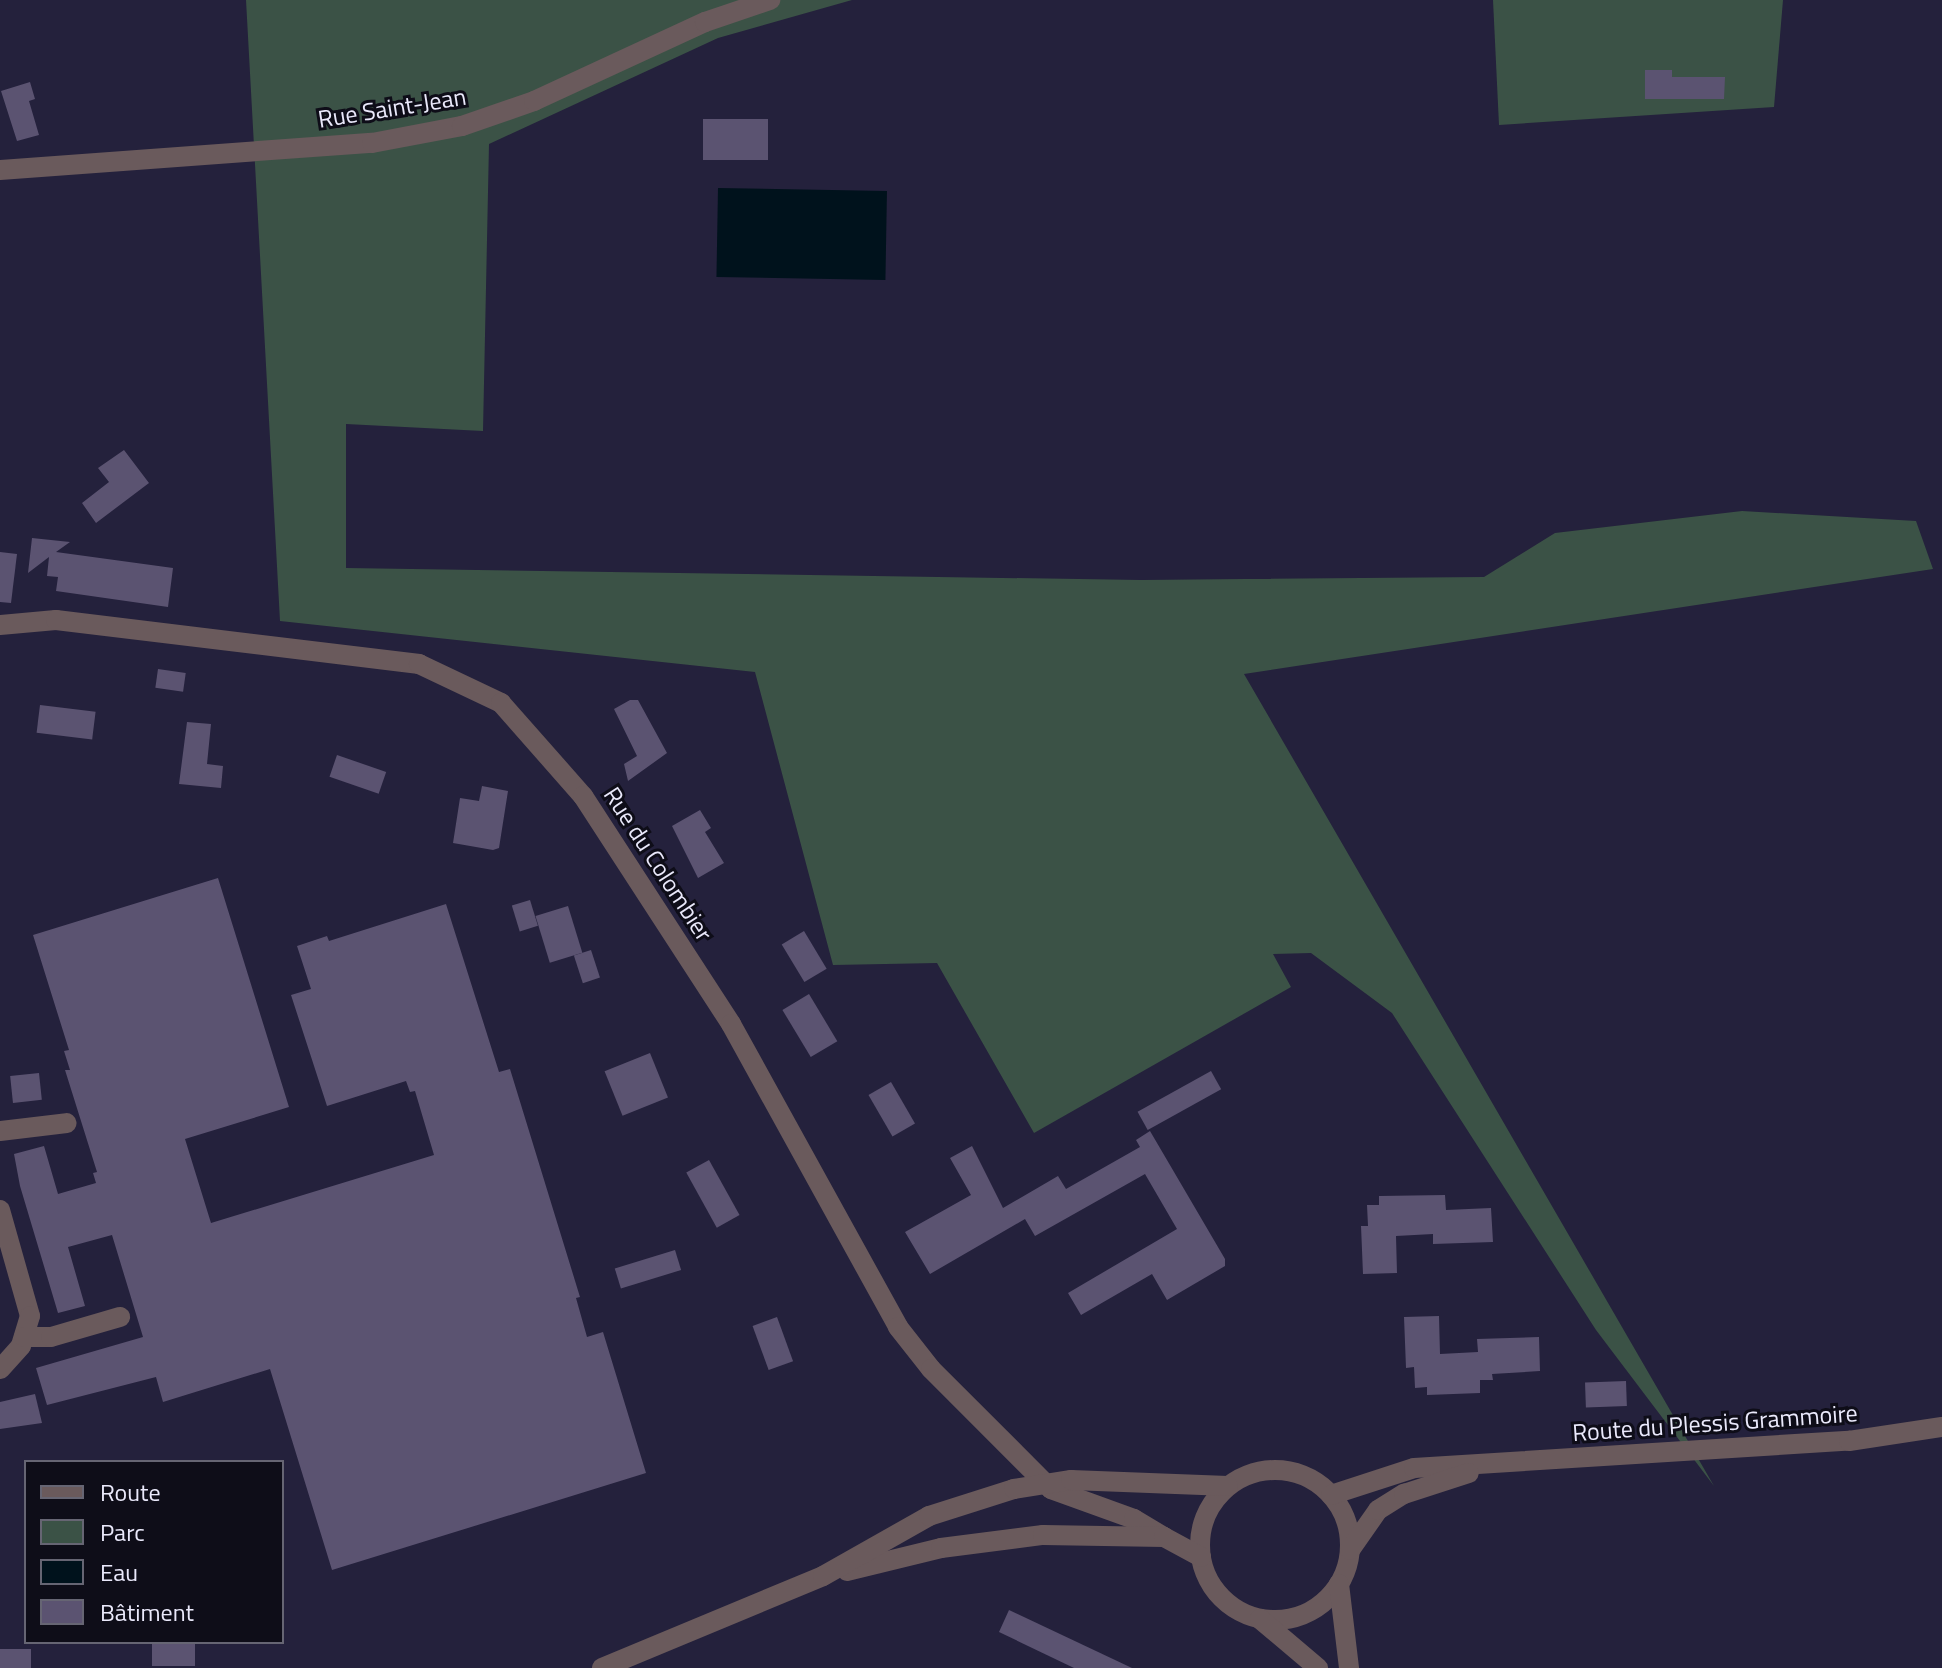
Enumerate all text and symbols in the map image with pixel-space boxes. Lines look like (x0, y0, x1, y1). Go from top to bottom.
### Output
street label: Rue Saint-Jean (316, 82, 468, 134)
street label: Rue du Colombier (598, 782, 718, 946)
street label: Route du Plessis Grammoire (1571, 1399, 1859, 1447)
legend (24, 1460, 284, 1644)
text: Route (100, 1474, 161, 1510)
text: Parc (100, 1514, 145, 1550)
text: Eau (100, 1554, 138, 1590)
text: Bâtiment (100, 1594, 194, 1630)

